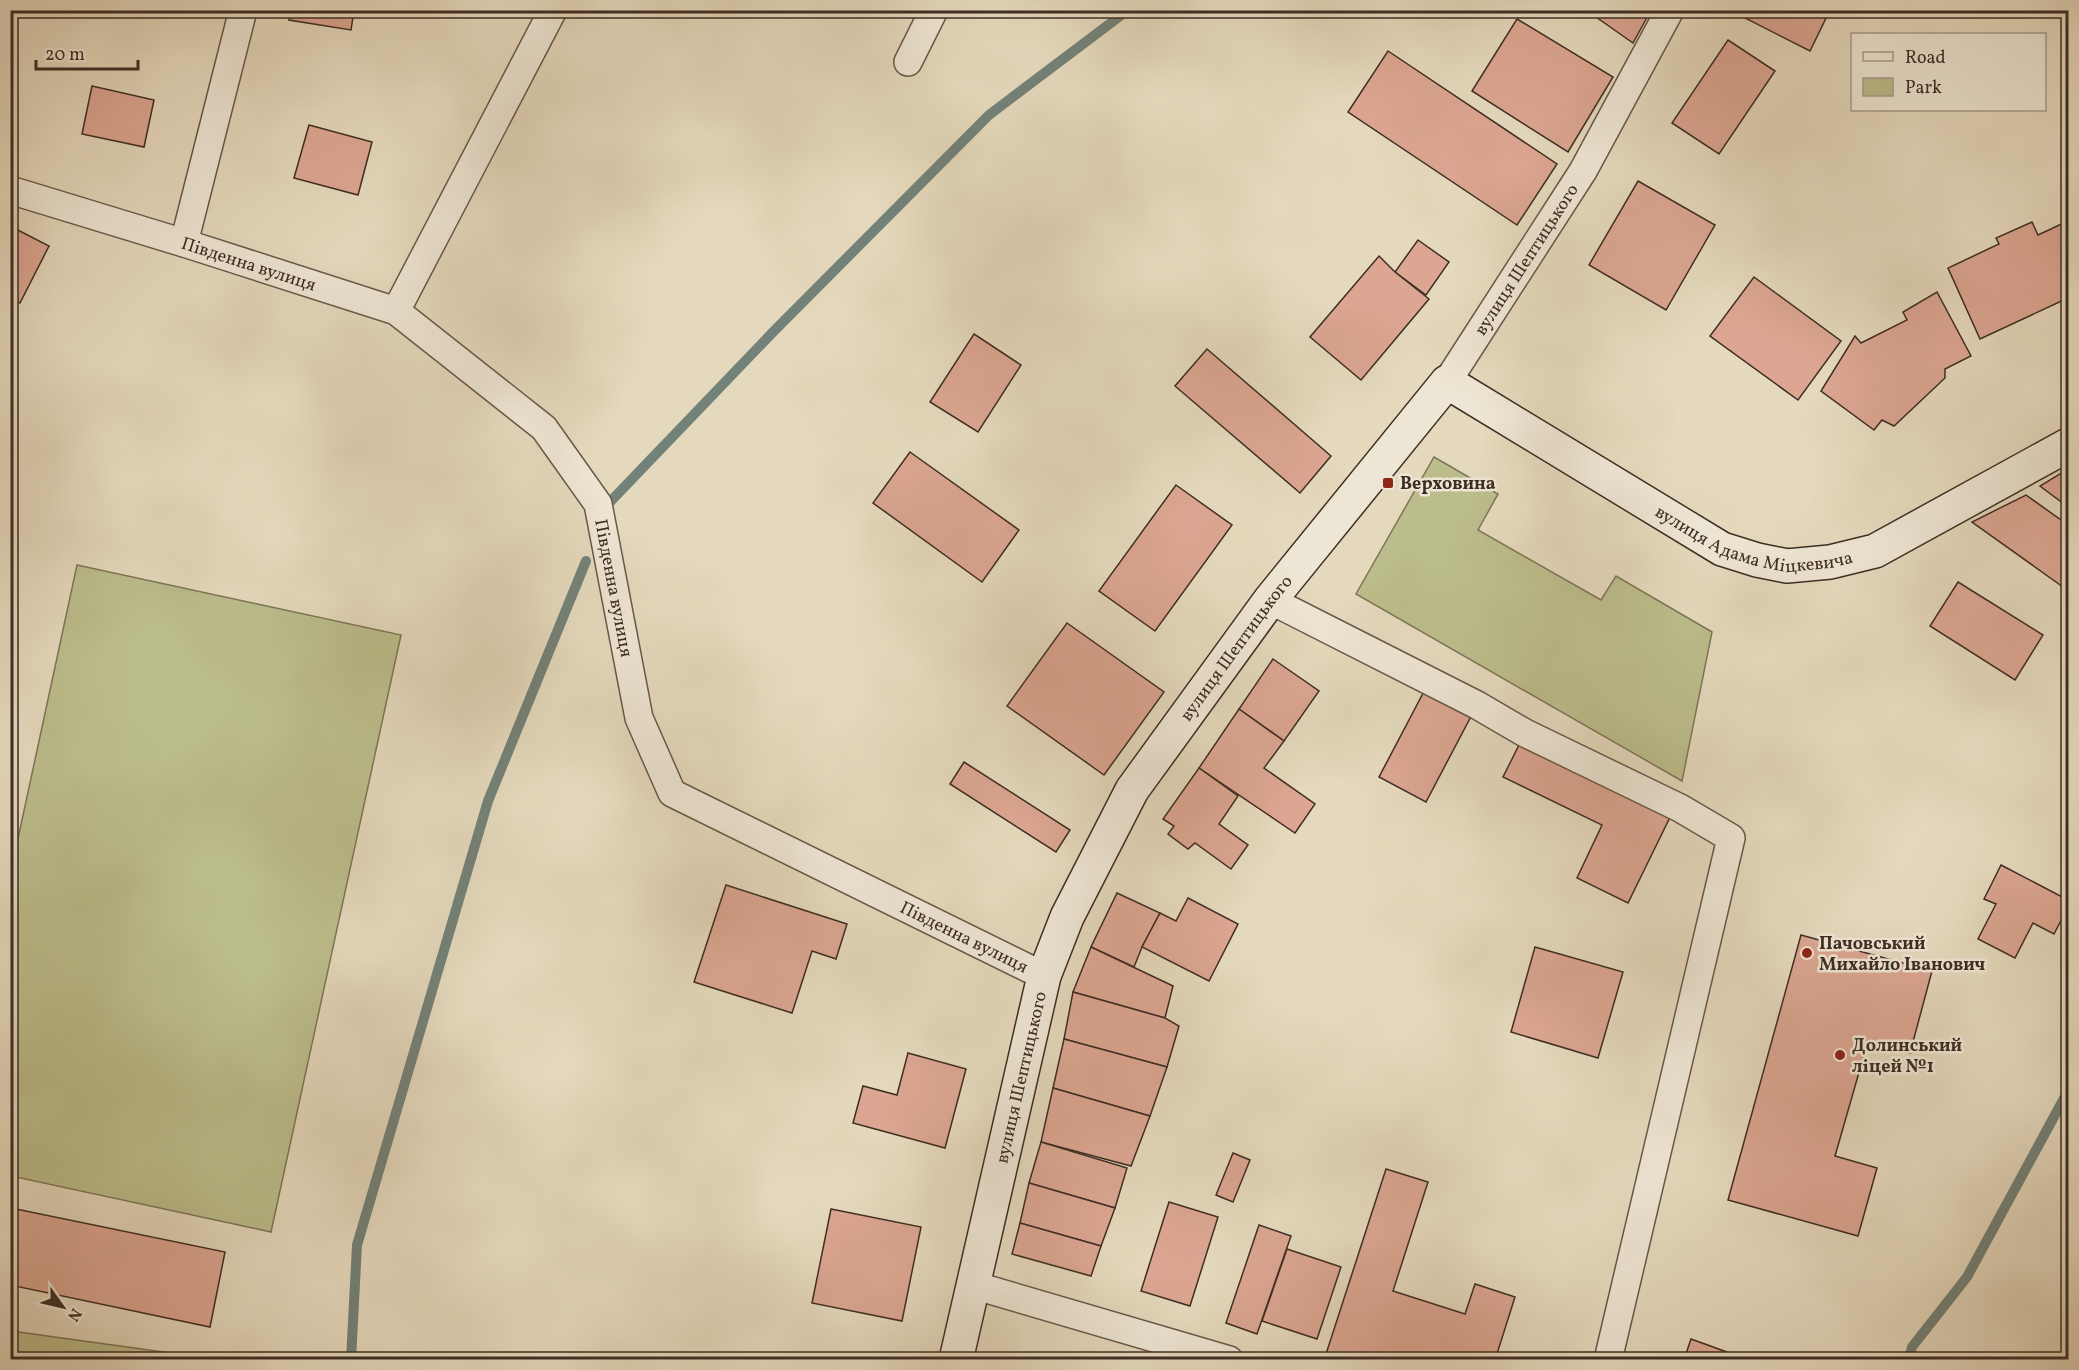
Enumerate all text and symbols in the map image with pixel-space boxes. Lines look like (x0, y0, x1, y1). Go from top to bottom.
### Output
scale bar (36, 33, 138, 71)
legend (1851, 33, 2046, 111)
text: 20 m (45, 43, 85, 68)
text: Road (1905, 46, 1946, 71)
text: Park (1905, 76, 1942, 101)
street label: вулиця Шептицького (1469, 179, 1585, 341)
street label: Південна вулиця (178, 232, 319, 299)
place label: Верховина (1400, 472, 1496, 497)
marker: Верховина (1381, 476, 1395, 490)
street label: вулиця Адама Міцкевича (1650, 500, 1856, 580)
street label: Південна вулиця (587, 517, 638, 660)
street label: вулиця Шептицького (1175, 570, 1299, 727)
street label: Південна вулиця (895, 896, 1032, 980)
place label: Пачовський Михайло Іванович (1819, 932, 1986, 978)
marker: Пачовський Михайло Іванович (1800, 946, 1814, 960)
street label: вулиця Шептицького (990, 989, 1054, 1166)
place label: Долинський ліцей №1 (1852, 1034, 1962, 1080)
marker: Долинський ліцей №1 (1833, 1048, 1847, 1062)
north arrow (33, 1277, 93, 1337)
text: N (61, 1303, 86, 1326)

